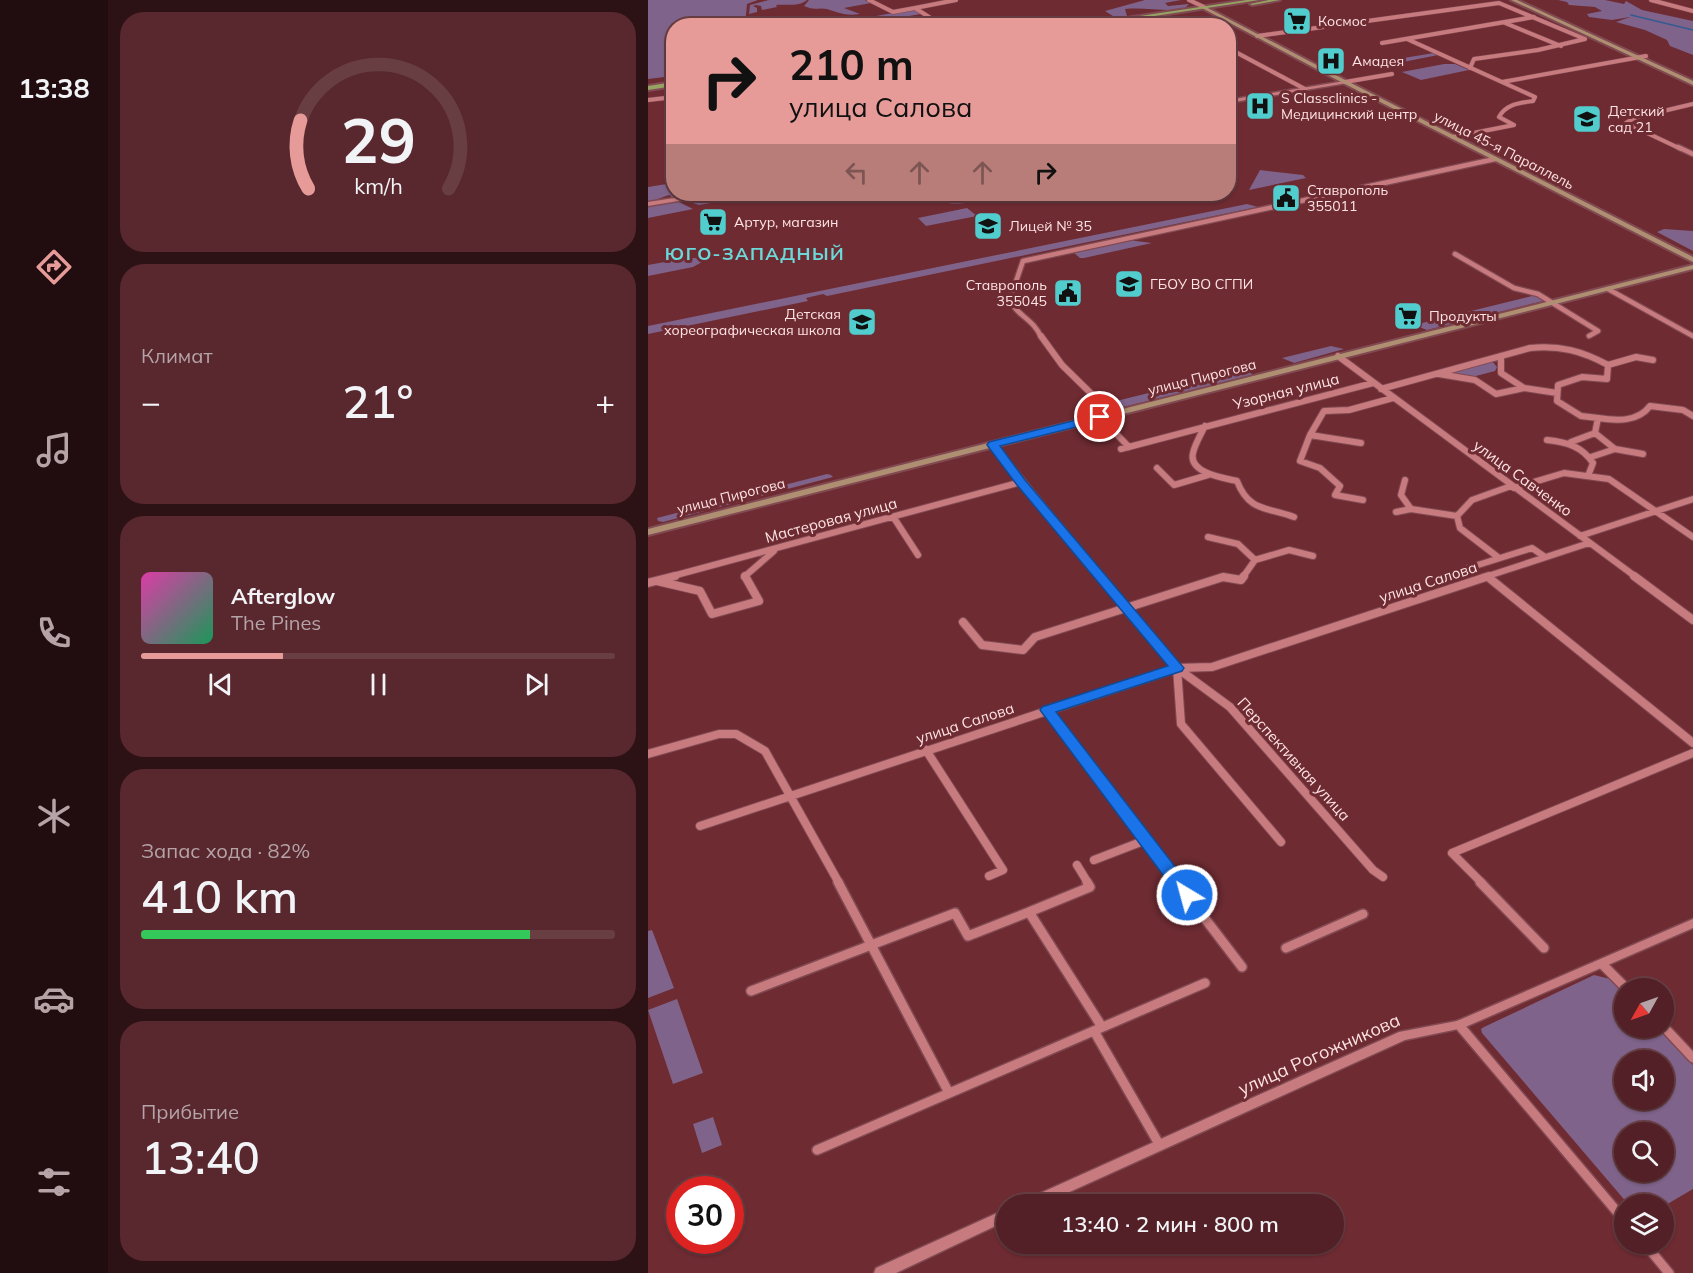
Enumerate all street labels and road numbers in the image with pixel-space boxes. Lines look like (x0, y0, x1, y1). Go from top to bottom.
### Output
street label: улица 45-я Параллель (1431, 107, 1577, 193)
street label: улица Пирогова (1146, 355, 1258, 399)
street label: Узорная улица (1230, 369, 1341, 414)
street label: улица Савченко (1470, 436, 1576, 520)
street label: улица Пирогова (675, 474, 787, 518)
street label: Мастеровая улица (763, 493, 899, 547)
street label: улица Салова (1377, 557, 1479, 607)
street label: Перспективная улица (1233, 693, 1355, 825)
street label: улица Салова (914, 698, 1016, 748)
street label: улица Рогожникова (1235, 1008, 1403, 1100)

